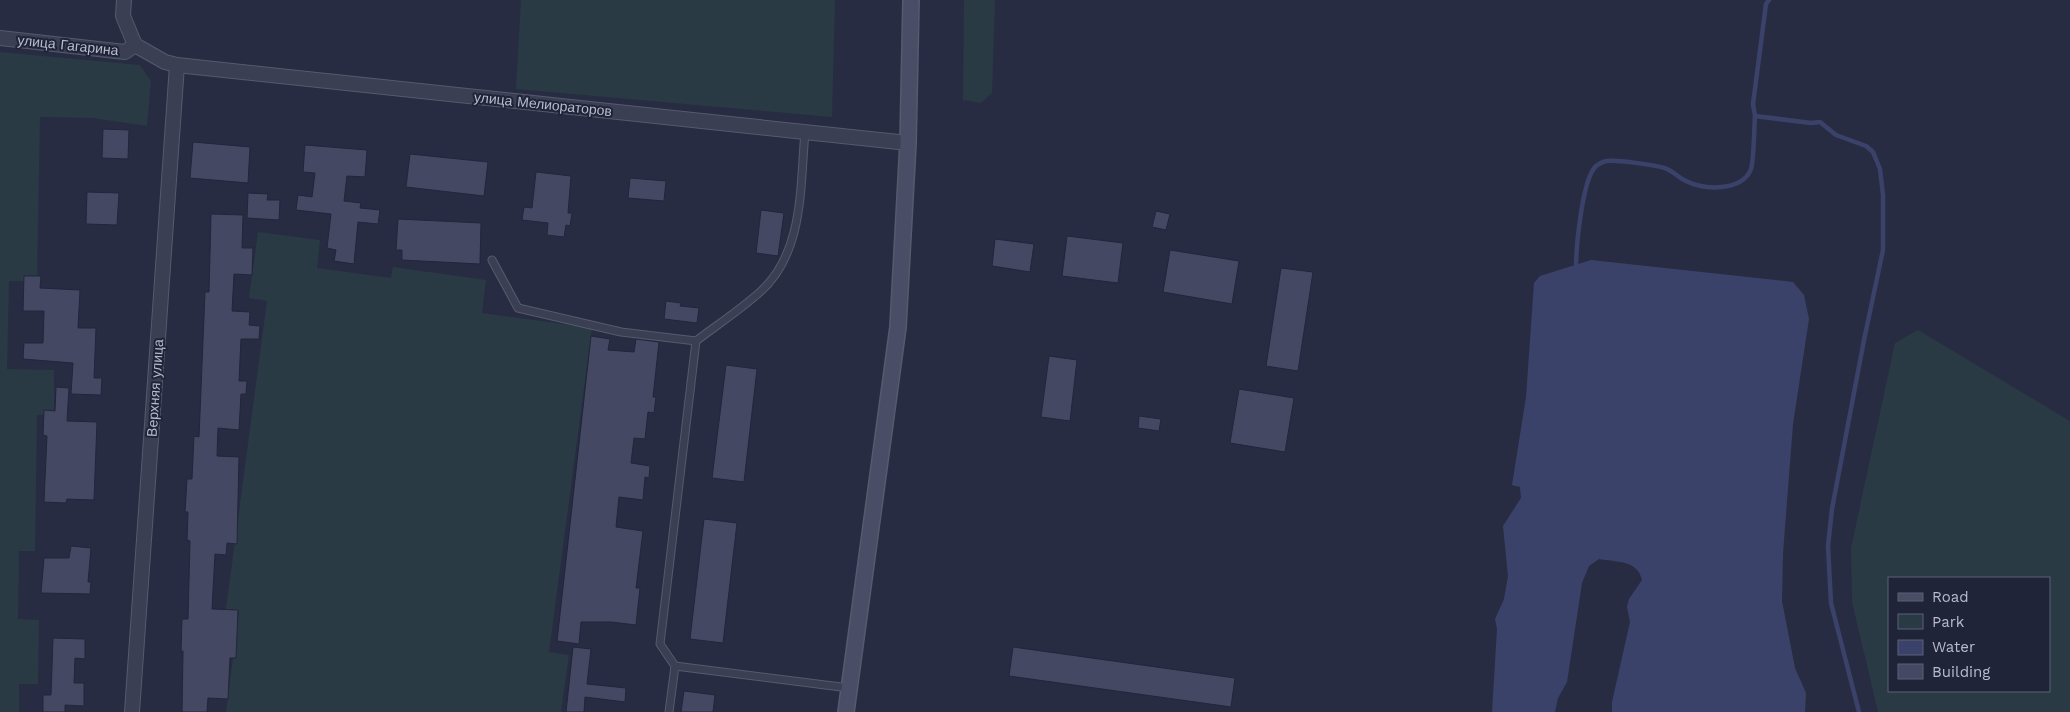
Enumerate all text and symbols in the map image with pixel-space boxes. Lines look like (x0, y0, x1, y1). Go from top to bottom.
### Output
street label: улица Гагарина (17, 32, 120, 58)
street label: улица Мелиораторов (473, 89, 613, 119)
street label: Верхняя улица (144, 338, 166, 437)
legend (1888, 577, 2050, 692)
text: Road (1932, 588, 1969, 606)
text: Park (1932, 613, 1965, 631)
text: Water (1932, 638, 1975, 656)
text: Building (1932, 663, 1990, 681)

